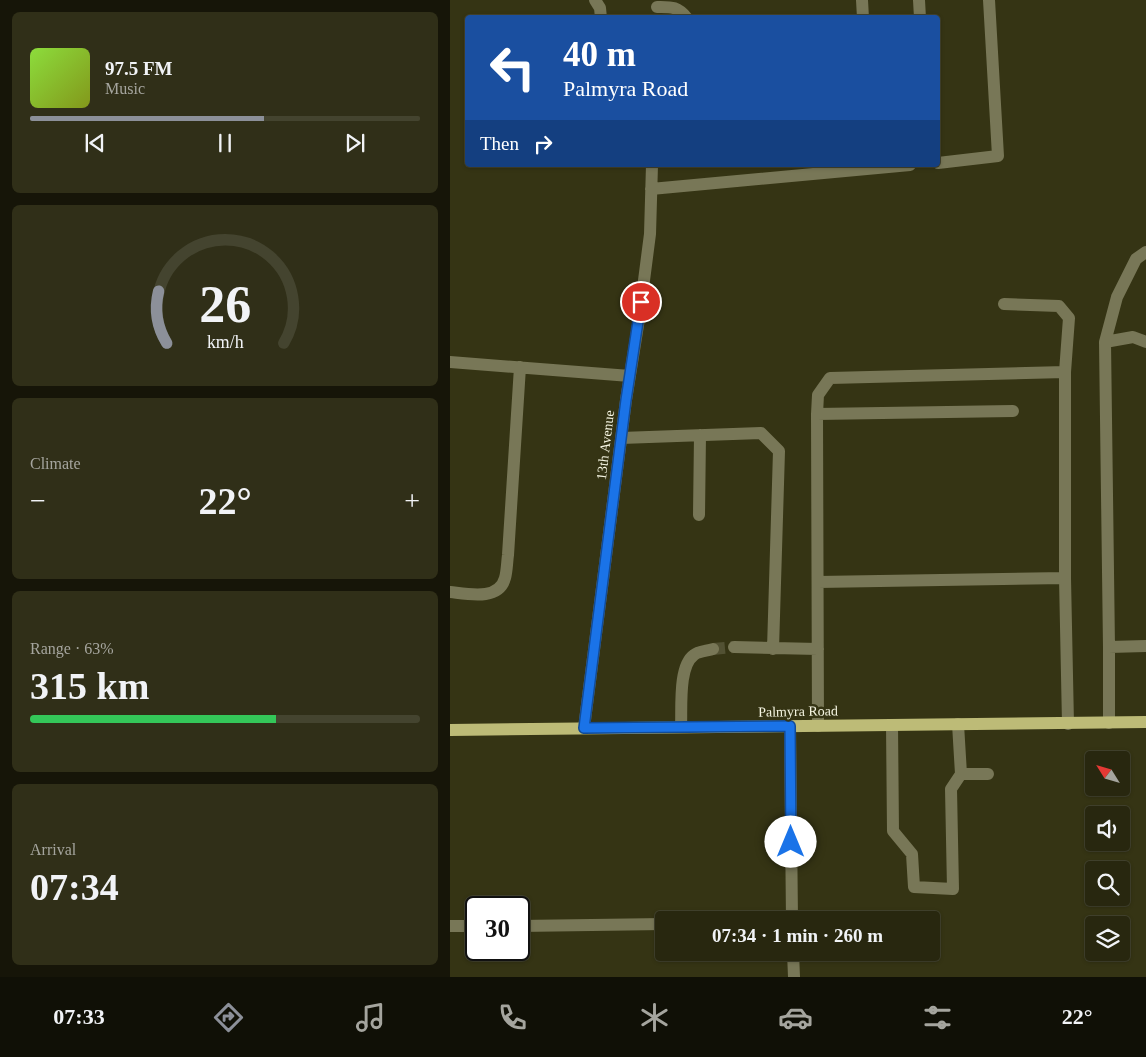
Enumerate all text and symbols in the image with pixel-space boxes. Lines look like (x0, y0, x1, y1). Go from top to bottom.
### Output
icon: left (480, 35, 545, 100)
text: 40 m (563, 35, 636, 74)
text: 97.5 FM (105, 58, 173, 79)
text: Palmyra Road (563, 76, 688, 101)
text: Music (105, 80, 145, 97)
icon: previous (81, 129, 109, 157)
icon: pause (211, 129, 239, 157)
icon: next (341, 129, 369, 157)
icon: right (529, 130, 557, 158)
text: Then (480, 133, 519, 154)
text: 26 (199, 276, 251, 333)
pin (620, 281, 662, 323)
icon: arrive (627, 288, 655, 316)
text: km/h (207, 332, 243, 352)
street label: 13th Avenue (594, 409, 617, 481)
text: Climate (30, 455, 81, 472)
text: 22° (198, 480, 252, 522)
text: − (30, 485, 46, 516)
text: + (404, 485, 420, 516)
text: Range · 63% (30, 640, 114, 657)
text: 315 km (30, 665, 149, 707)
street label: Palmyra Road (758, 703, 838, 720)
north arrow (1085, 751, 1130, 796)
map controls (1085, 751, 1130, 961)
button: sound (1085, 806, 1130, 851)
position arrow (764, 815, 816, 867)
text: Arrival (30, 841, 76, 858)
button: search (1085, 861, 1130, 906)
text: 07:34 (30, 866, 119, 908)
speed limit sign: 30 (465, 896, 530, 961)
button: layers (1085, 916, 1130, 961)
text: 07:34 · 1 min · 260 m (712, 925, 883, 946)
icon: directions (211, 1000, 246, 1035)
icon: music (353, 1000, 388, 1035)
icon: phone (495, 1000, 530, 1035)
icon: climate (637, 1000, 672, 1035)
icon: car (778, 1000, 813, 1035)
icon: filters (920, 1000, 955, 1035)
text: 07:33 (53, 1004, 105, 1029)
text: 22° (1062, 1004, 1093, 1029)

